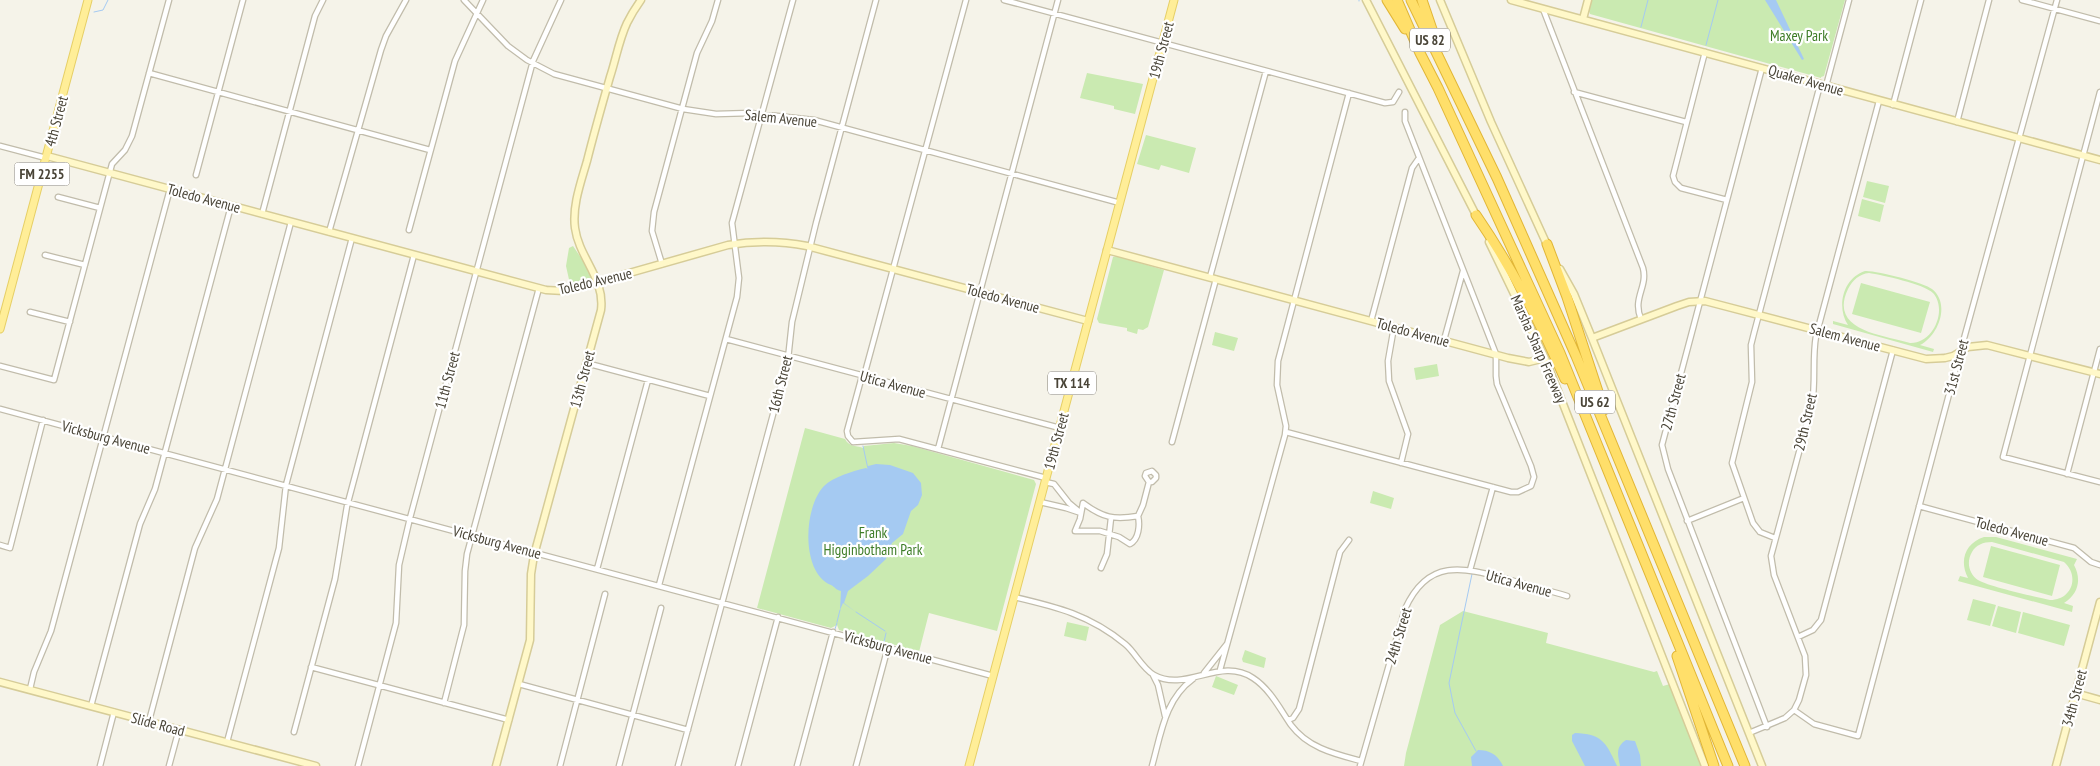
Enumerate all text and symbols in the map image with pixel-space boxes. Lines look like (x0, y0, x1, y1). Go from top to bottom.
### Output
street label: 19th Street (1144, 19, 1178, 81)
park label: Maxey Park (1770, 26, 1828, 45)
road number: US 82 (1410, 28, 1450, 52)
street label: Quaker Avenue (1766, 60, 1846, 100)
street label: 4th Street (40, 94, 72, 148)
street label: Salem Avenue (744, 105, 818, 131)
road number: FM 2255 (15, 162, 70, 185)
street label: Toledo Avenue (165, 179, 243, 217)
street label: Toledo Avenue (556, 263, 634, 299)
street label: Toledo Avenue (964, 279, 1042, 317)
street label: Marsha Sharp Freeway (1507, 292, 1571, 406)
street label: Toledo Avenue (1374, 313, 1452, 351)
street label: Salem Avenue (1807, 318, 1883, 356)
street label: 31st Street (1939, 337, 1973, 397)
street label: 13th Street (565, 348, 599, 410)
street label: 11th Street (430, 349, 464, 411)
street label: 16th Street (764, 353, 796, 415)
street label: Utica Avenue (858, 366, 928, 402)
street label: 27th Street (1656, 371, 1690, 433)
road number: TX 114 (1048, 372, 1096, 394)
road number: US 62 (1575, 391, 1615, 414)
street label: 29th Street (1789, 391, 1821, 453)
street label: 19th Street (1039, 410, 1073, 472)
street label: Vicksburg Avenue (59, 416, 152, 458)
street label: Toledo Avenue (1973, 512, 2051, 550)
street label: Vicksburg Avenue (450, 521, 543, 563)
park label: Frank Higginbotham Park (823, 523, 923, 559)
street label: Utica Avenue (1484, 565, 1554, 601)
street label: 24th Street (1380, 605, 1416, 667)
street label: Vicksburg Avenue (841, 626, 934, 668)
street label: 34th Street (2057, 667, 2091, 729)
street label: Slide Road (129, 708, 187, 740)

